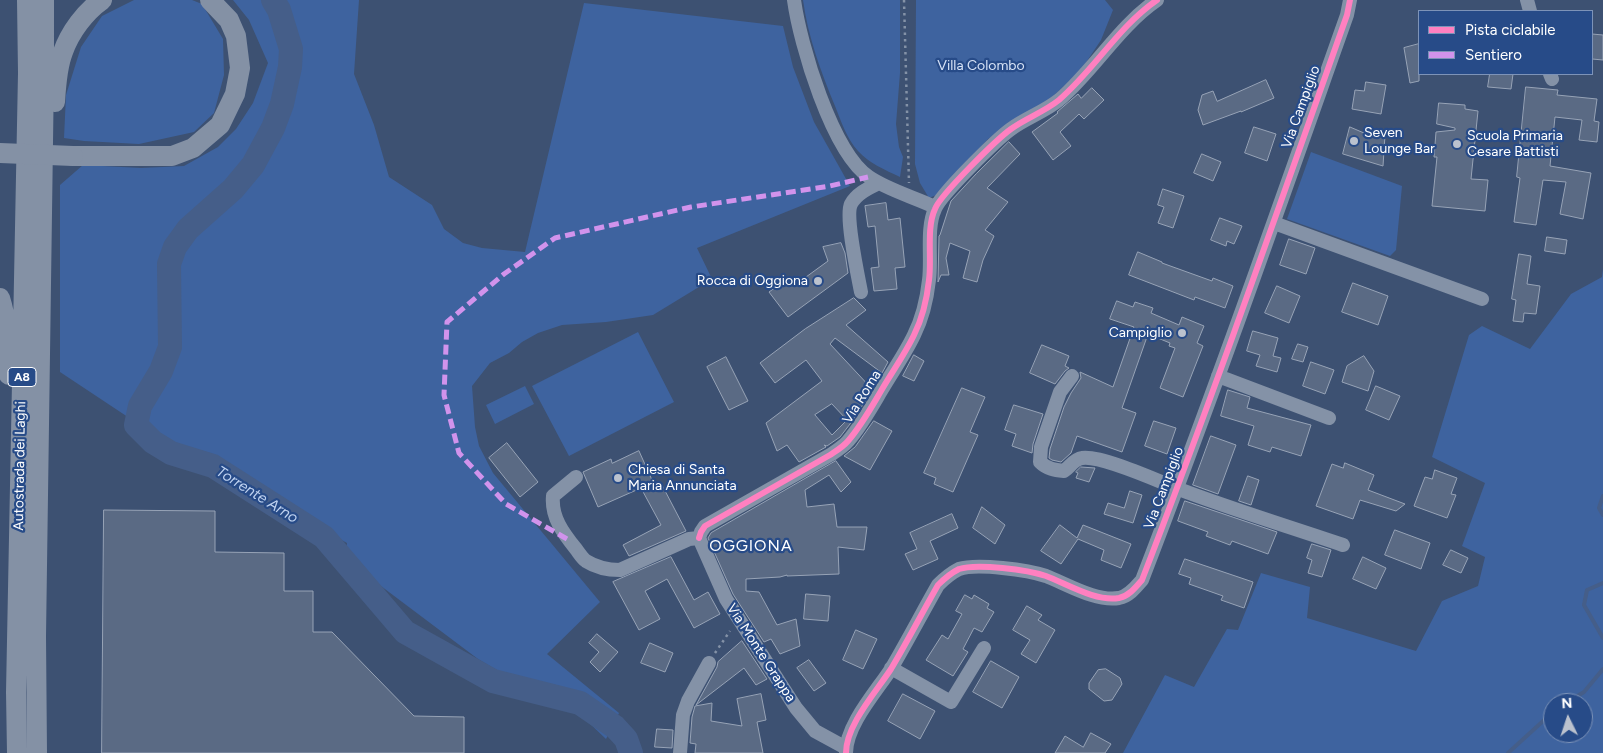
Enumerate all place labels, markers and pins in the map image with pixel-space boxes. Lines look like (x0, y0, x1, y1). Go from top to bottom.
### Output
place label: Seven Lounge Bar (1364, 125, 1435, 158)
place label: Scuola Primaria Cesare Battisti (1467, 128, 1563, 160)
marker: Seven Lounge Bar (1348, 135, 1360, 147)
marker: Scuola Primaria Cesare Battisti (1451, 138, 1463, 150)
place label: Rocca di Oggiona (697, 273, 808, 289)
marker: Rocca di Oggiona (812, 275, 824, 287)
place label: Campiglio (1109, 325, 1172, 341)
marker: Campiglio (1176, 327, 1188, 339)
place label: Chiesa di Santa Maria Annunciata (628, 462, 737, 494)
marker: Chiesa di Santa Maria Annunciata (612, 472, 624, 484)

